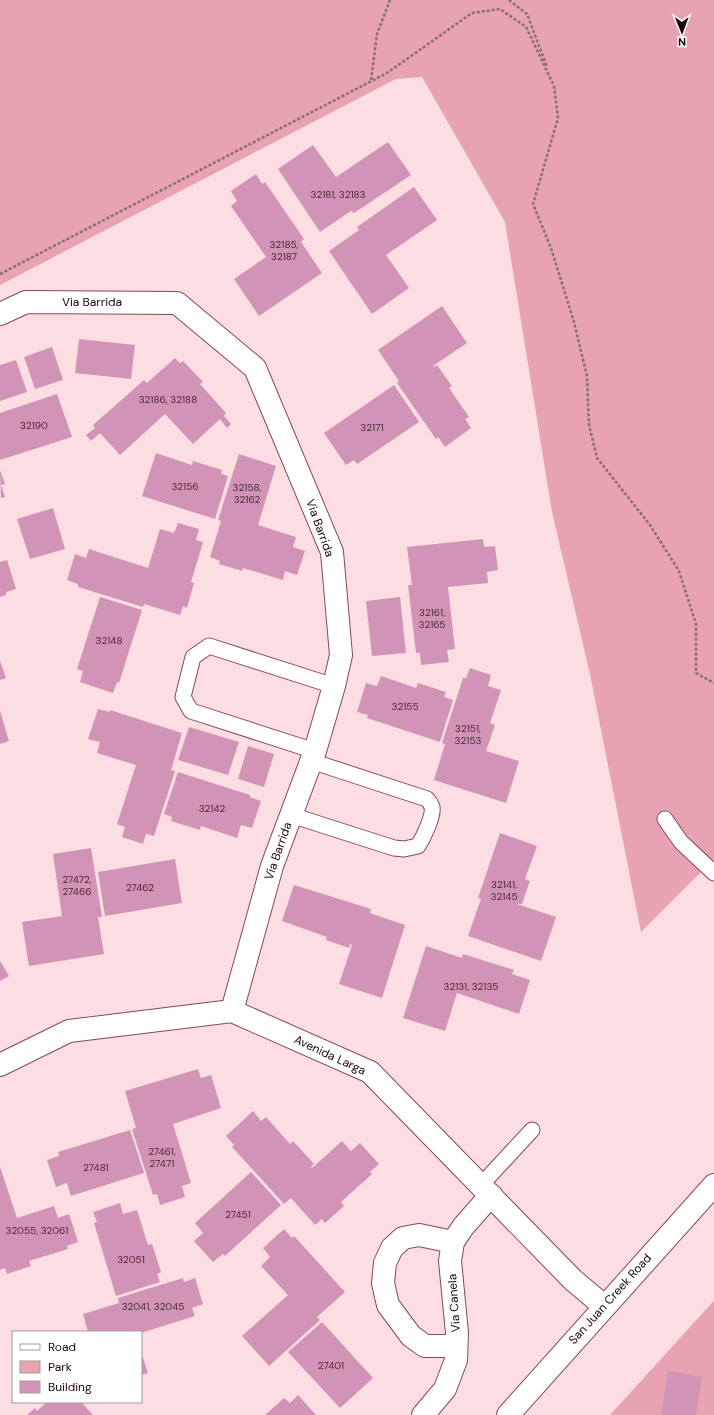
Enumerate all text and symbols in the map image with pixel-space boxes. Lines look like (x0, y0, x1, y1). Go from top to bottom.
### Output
north arrow (662, 12, 702, 52)
text: N (678, 35, 686, 49)
house number: 32181, 32183 (310, 188, 366, 201)
house number: 32185, 32187 (270, 238, 299, 263)
street label: Via Barrida (62, 294, 122, 310)
house number: 32186, 32188 (139, 393, 197, 406)
house number: 32190 (20, 419, 48, 432)
house number: 32171 (360, 421, 384, 434)
house number: 32156 (171, 480, 199, 493)
house number: 32158, 32162 (233, 481, 262, 506)
street label: Via Barrida (302, 497, 338, 559)
house number: 32161, 32165 (419, 606, 445, 631)
house number: 32148 (96, 634, 122, 647)
house number: 32155 (392, 700, 419, 713)
house number: 32151, 32153 (455, 722, 481, 747)
house number: 32142 (199, 802, 226, 815)
street label: Via Barrida (261, 820, 295, 882)
house number: 27472, 27466 (62, 873, 92, 898)
house number: 32141, 32145 (491, 878, 517, 903)
house number: 27462 (126, 881, 154, 894)
house number: 32131, 32135 (444, 980, 498, 993)
street label: Avenida Larga (291, 1031, 369, 1079)
house number: 27461, 27471 (148, 1145, 176, 1170)
house number: 27481 (83, 1161, 109, 1174)
house number: 27451 (225, 1208, 251, 1221)
house number: 32055, 32061 (6, 1224, 68, 1237)
street label: San Juan Creek Road (565, 1250, 655, 1348)
house number: 32051 (117, 1253, 145, 1266)
street label: Via Canela (444, 1273, 464, 1333)
house number: 32041, 32045 (122, 1300, 184, 1313)
legend (12, 1331, 142, 1403)
text: Road (48, 1339, 76, 1355)
text: Park (48, 1359, 72, 1375)
house number: 27401 (318, 1359, 344, 1372)
text: Building (48, 1379, 92, 1395)

